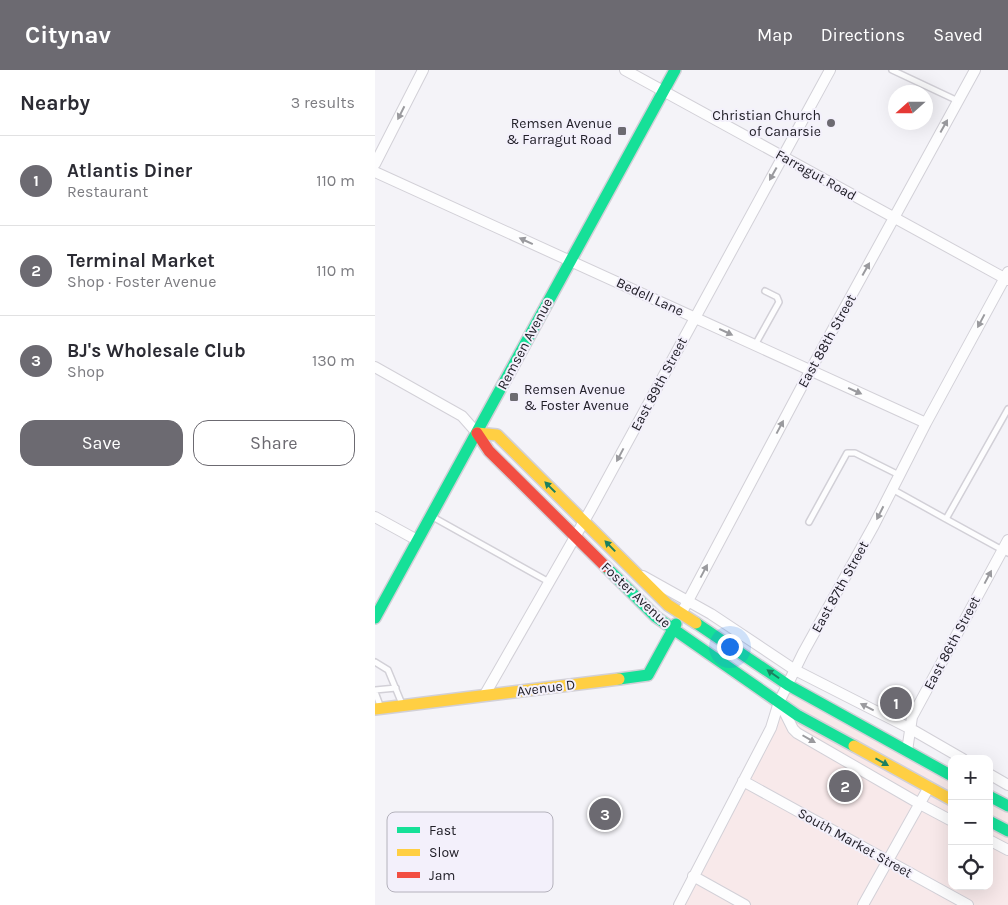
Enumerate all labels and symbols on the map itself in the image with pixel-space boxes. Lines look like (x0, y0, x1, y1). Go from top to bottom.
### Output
north arrow (888, 85, 933, 130)
one-way arrow (397, 106, 405, 121)
place label: Christian Church of Canarsie (712, 107, 821, 140)
place label: Remsen Avenue & Farragut Road (506, 115, 612, 148)
marker: Christian Church of Canarsie (825, 117, 837, 129)
one-way arrow (940, 119, 948, 134)
marker: Remsen Avenue & Farragut Road (616, 125, 628, 137)
street label: Farragut Road (773, 146, 859, 204)
one-way arrow (769, 167, 777, 182)
one-way arrow (519, 236, 533, 244)
one-way arrow (862, 262, 870, 276)
street label: Bedell Lane (614, 274, 686, 320)
street label: East 88th Street (794, 291, 860, 391)
street label: Remsen Avenue (494, 295, 556, 393)
one-way arrow (977, 314, 986, 327)
one-way arrow (719, 328, 733, 336)
street label: East 89th Street (627, 334, 691, 434)
place label: Remsen Avenue & Foster Avenue (524, 381, 629, 414)
one-way arrow (848, 387, 862, 395)
marker: Remsen Avenue & Foster Avenue (508, 391, 520, 403)
one-way arrow (776, 420, 784, 435)
one-way arrow (616, 448, 624, 463)
one-way arrow (544, 481, 556, 493)
one-way arrow (876, 506, 884, 520)
street label: East 87th Street (808, 538, 872, 636)
one-way arrow (604, 541, 616, 553)
street label: Foster Avenue (598, 558, 674, 632)
one-way arrow (700, 564, 708, 578)
one-way arrow (984, 570, 992, 584)
street label: East 86th Street (920, 593, 984, 693)
your location (717, 634, 743, 660)
one-way arrow (766, 669, 779, 679)
street label: Avenue D (516, 676, 576, 700)
pin: 1 (880, 684, 912, 722)
one-way arrow (860, 703, 875, 711)
one-way arrow (802, 735, 815, 744)
one-way arrow (875, 758, 889, 766)
pin: 2 (829, 767, 861, 805)
pin: 3 (589, 795, 621, 833)
street label: South Market Street (795, 804, 915, 882)
legend (387, 812, 553, 892)
text: Fast (429, 822, 456, 839)
text: Slow (429, 844, 459, 861)
text: Jam (429, 867, 455, 884)

